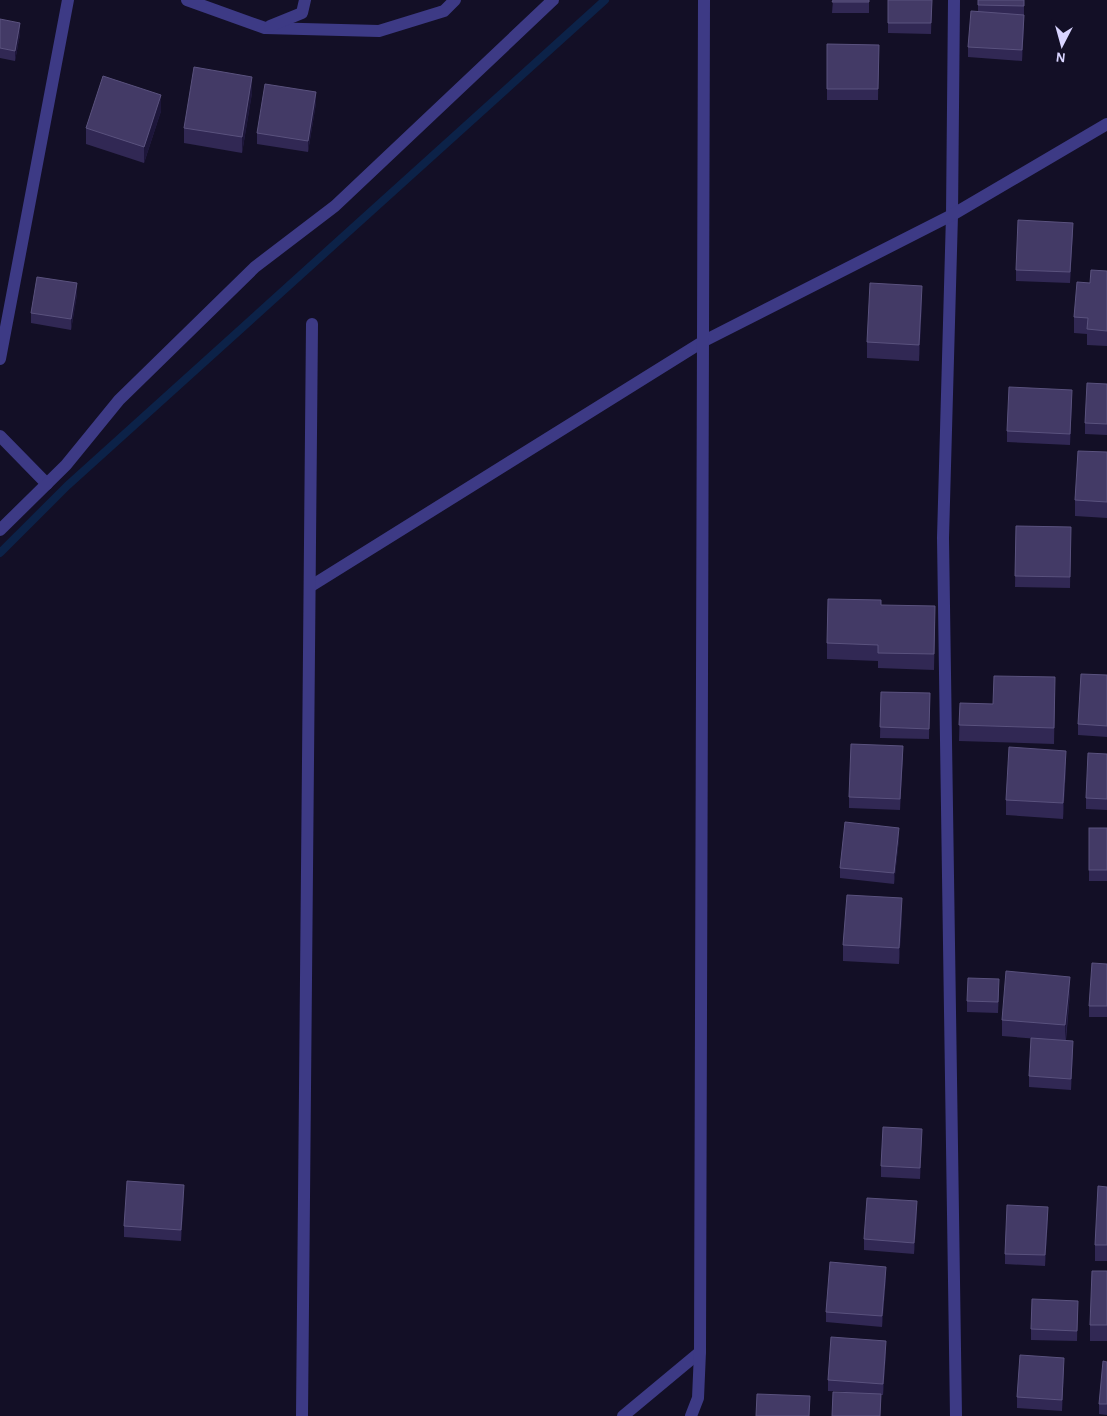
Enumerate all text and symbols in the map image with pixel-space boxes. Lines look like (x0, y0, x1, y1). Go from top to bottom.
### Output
north arrow (1037, 20, 1087, 70)
text: N (1055, 49, 1066, 64)

